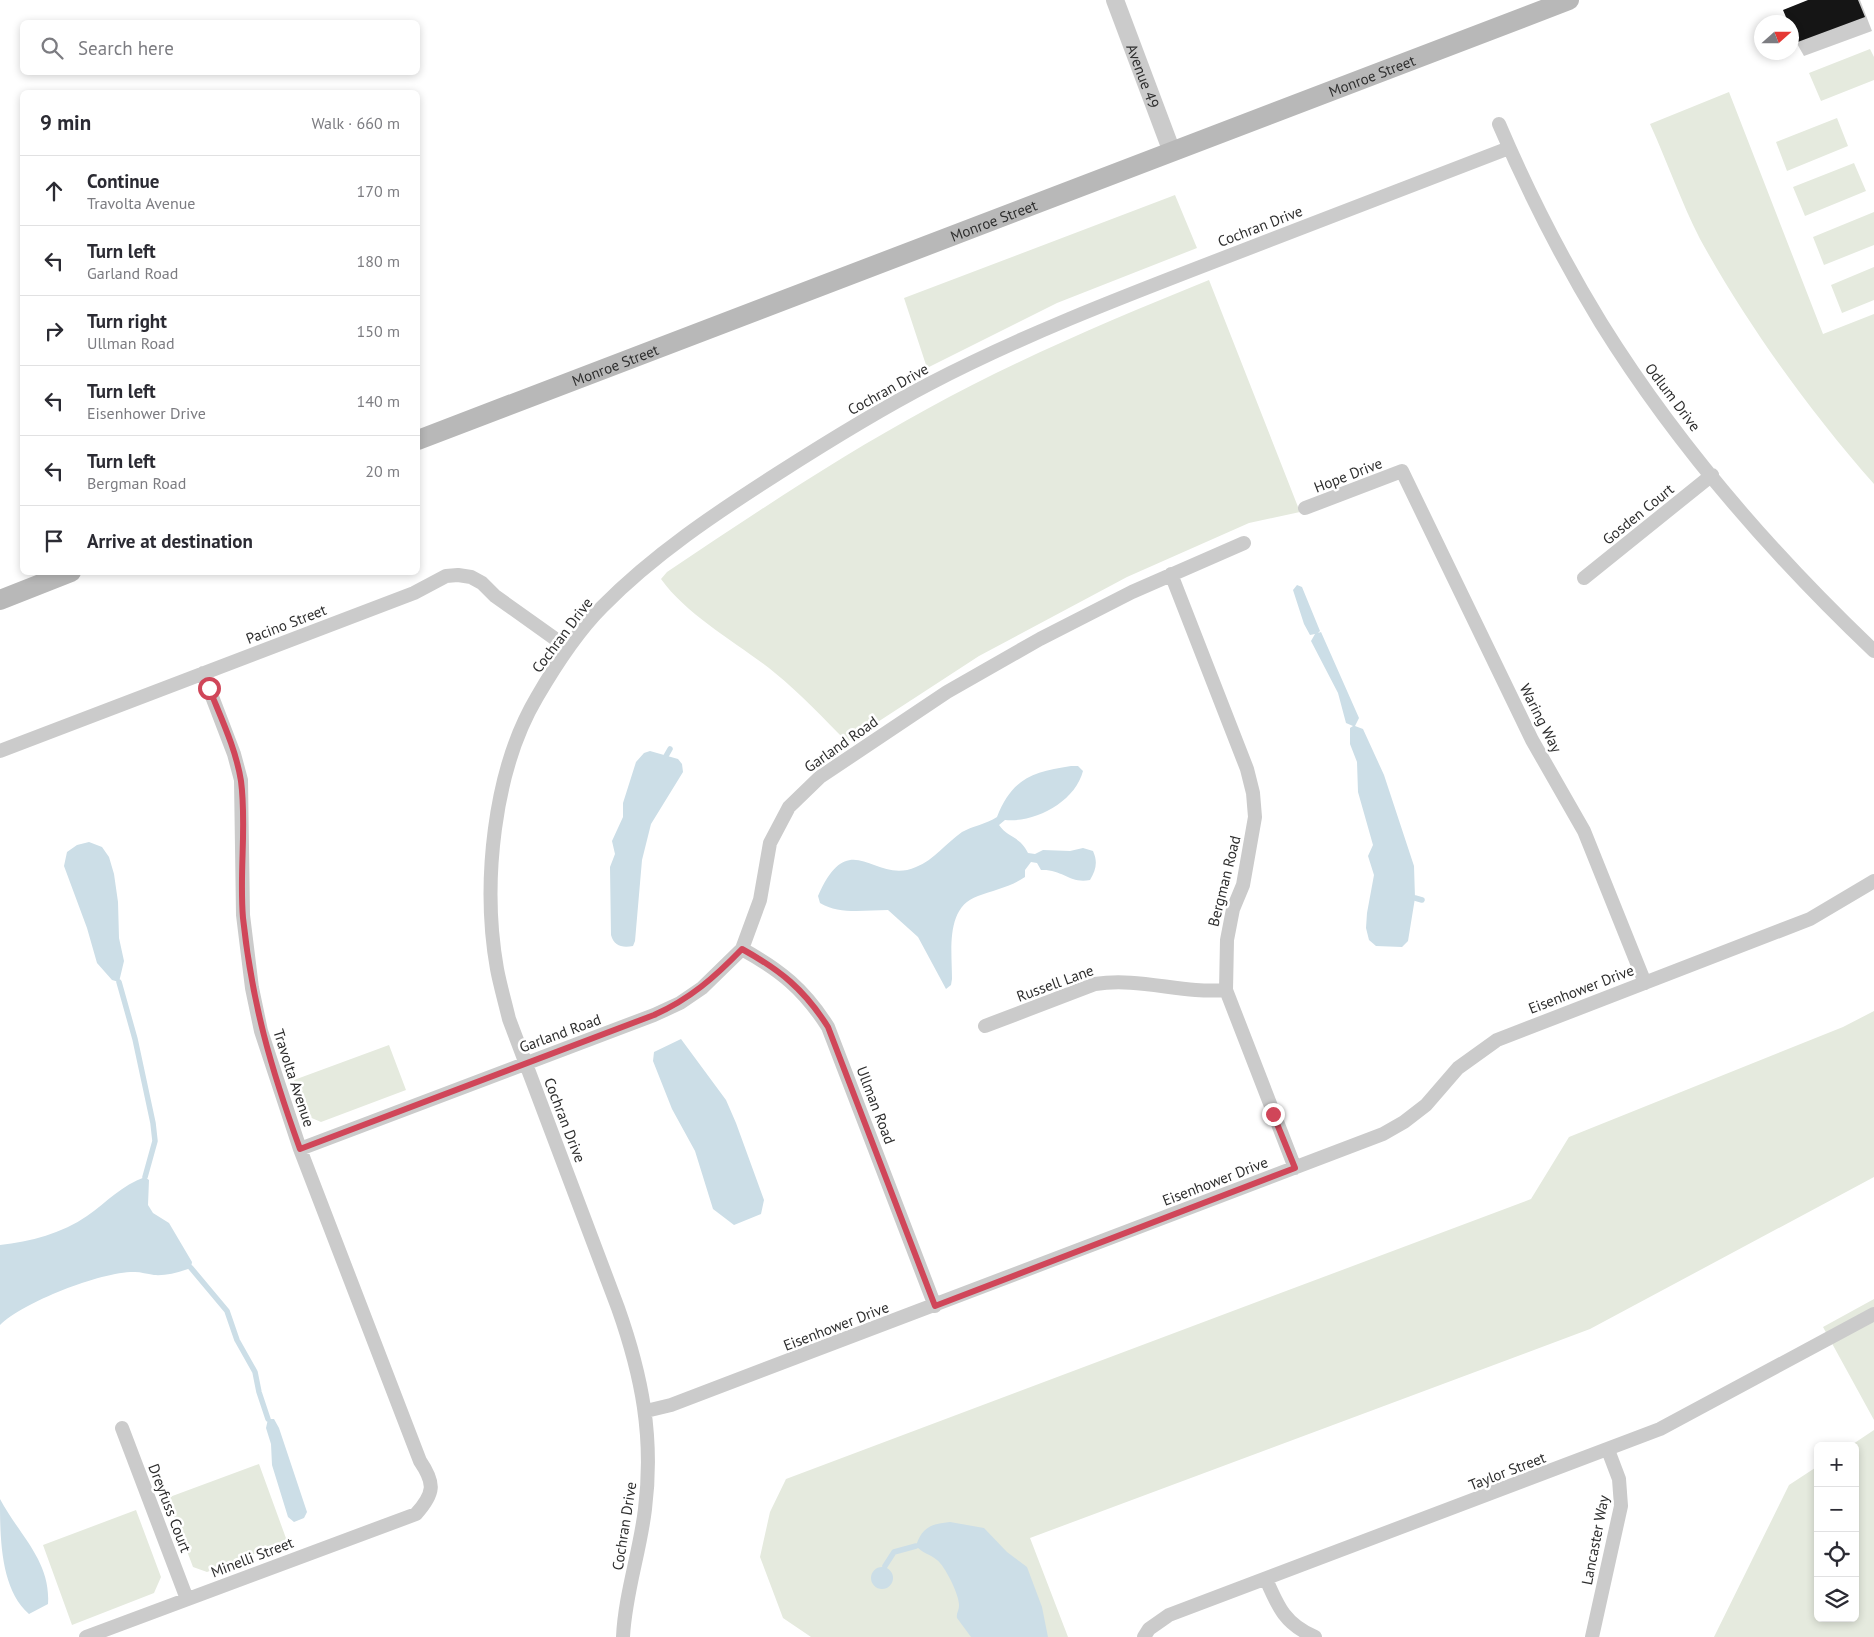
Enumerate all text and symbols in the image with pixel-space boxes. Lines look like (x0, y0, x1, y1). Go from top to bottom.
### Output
north arrow (1754, 15, 1799, 60)
search box (20, 20, 420, 75)
icon: search (38, 34, 66, 62)
text: Search here (78, 36, 174, 60)
street label: Avenue 49 (1123, 41, 1164, 111)
street label: Monroe Street (1326, 50, 1418, 101)
text: 9 min (40, 109, 91, 136)
text: Walk · 660 m (311, 113, 400, 133)
text: Continue (87, 169, 159, 193)
icon: ahead (40, 177, 68, 205)
text: 170 m (357, 181, 400, 201)
text: Travolta Avenue (87, 193, 195, 213)
street label: Monroe Street (947, 195, 1039, 245)
street label: Cochran Drive (1215, 201, 1305, 251)
text: Turn left (87, 239, 156, 263)
icon: left (40, 247, 68, 275)
text: 180 m (357, 251, 400, 271)
text: Garland Road (87, 263, 178, 283)
text: Turn right (87, 309, 167, 333)
icon: right (40, 317, 68, 345)
text: 150 m (357, 321, 400, 341)
text: Ullman Road (87, 333, 175, 353)
street label: Monroe Street (569, 339, 661, 390)
street label: Cochran Drive (844, 359, 932, 419)
street label: Odlum Drive (1641, 359, 1705, 435)
text: Turn left (87, 379, 156, 403)
icon: left (40, 387, 68, 415)
text: 140 m (357, 391, 400, 411)
text: Eisenhower Drive (87, 403, 206, 423)
text: Turn left (87, 449, 156, 473)
street label: Hope Drive (1311, 453, 1385, 497)
icon: left (40, 457, 68, 485)
text: 20 m (365, 461, 400, 481)
text: Bergman Road (87, 473, 186, 493)
street label: Gosden Court (1599, 479, 1677, 549)
icon: arrive (40, 527, 68, 555)
text: Arrive at destination (87, 529, 253, 553)
street label: Cochran Drive (528, 594, 596, 676)
street label: Pacino Street (243, 600, 329, 648)
route start (198, 677, 221, 700)
street label: Waring Way (1516, 680, 1566, 756)
street label: Garland Road (801, 712, 881, 776)
street label: Bergman Road (1204, 834, 1244, 928)
street label: Russell Lane (1014, 960, 1096, 1006)
street label: Eisenhower Drive (1526, 960, 1636, 1018)
street label: Garland Road (517, 1009, 603, 1057)
street label: Travolta Avenue (269, 1027, 319, 1129)
street label: Ullman Road (852, 1063, 900, 1147)
street label: Cochran Drive (540, 1075, 590, 1165)
route end (1262, 1103, 1285, 1126)
street label: Eisenhower Drive (1160, 1152, 1270, 1210)
street label: Eisenhower Drive (781, 1297, 891, 1355)
map controls (1814, 1442, 1859, 1622)
button: + (1814, 1442, 1859, 1487)
street label: Taylor Street (1466, 1448, 1548, 1494)
street label: Dreyfuss Court (144, 1461, 196, 1555)
street label: Cochran Drive (608, 1480, 640, 1572)
button: − (1814, 1487, 1859, 1532)
street label: Lancaster Way (1577, 1493, 1613, 1587)
button: locate (1814, 1532, 1859, 1577)
street label: Minelli Street (208, 1533, 296, 1581)
button: layers (1814, 1577, 1859, 1622)

